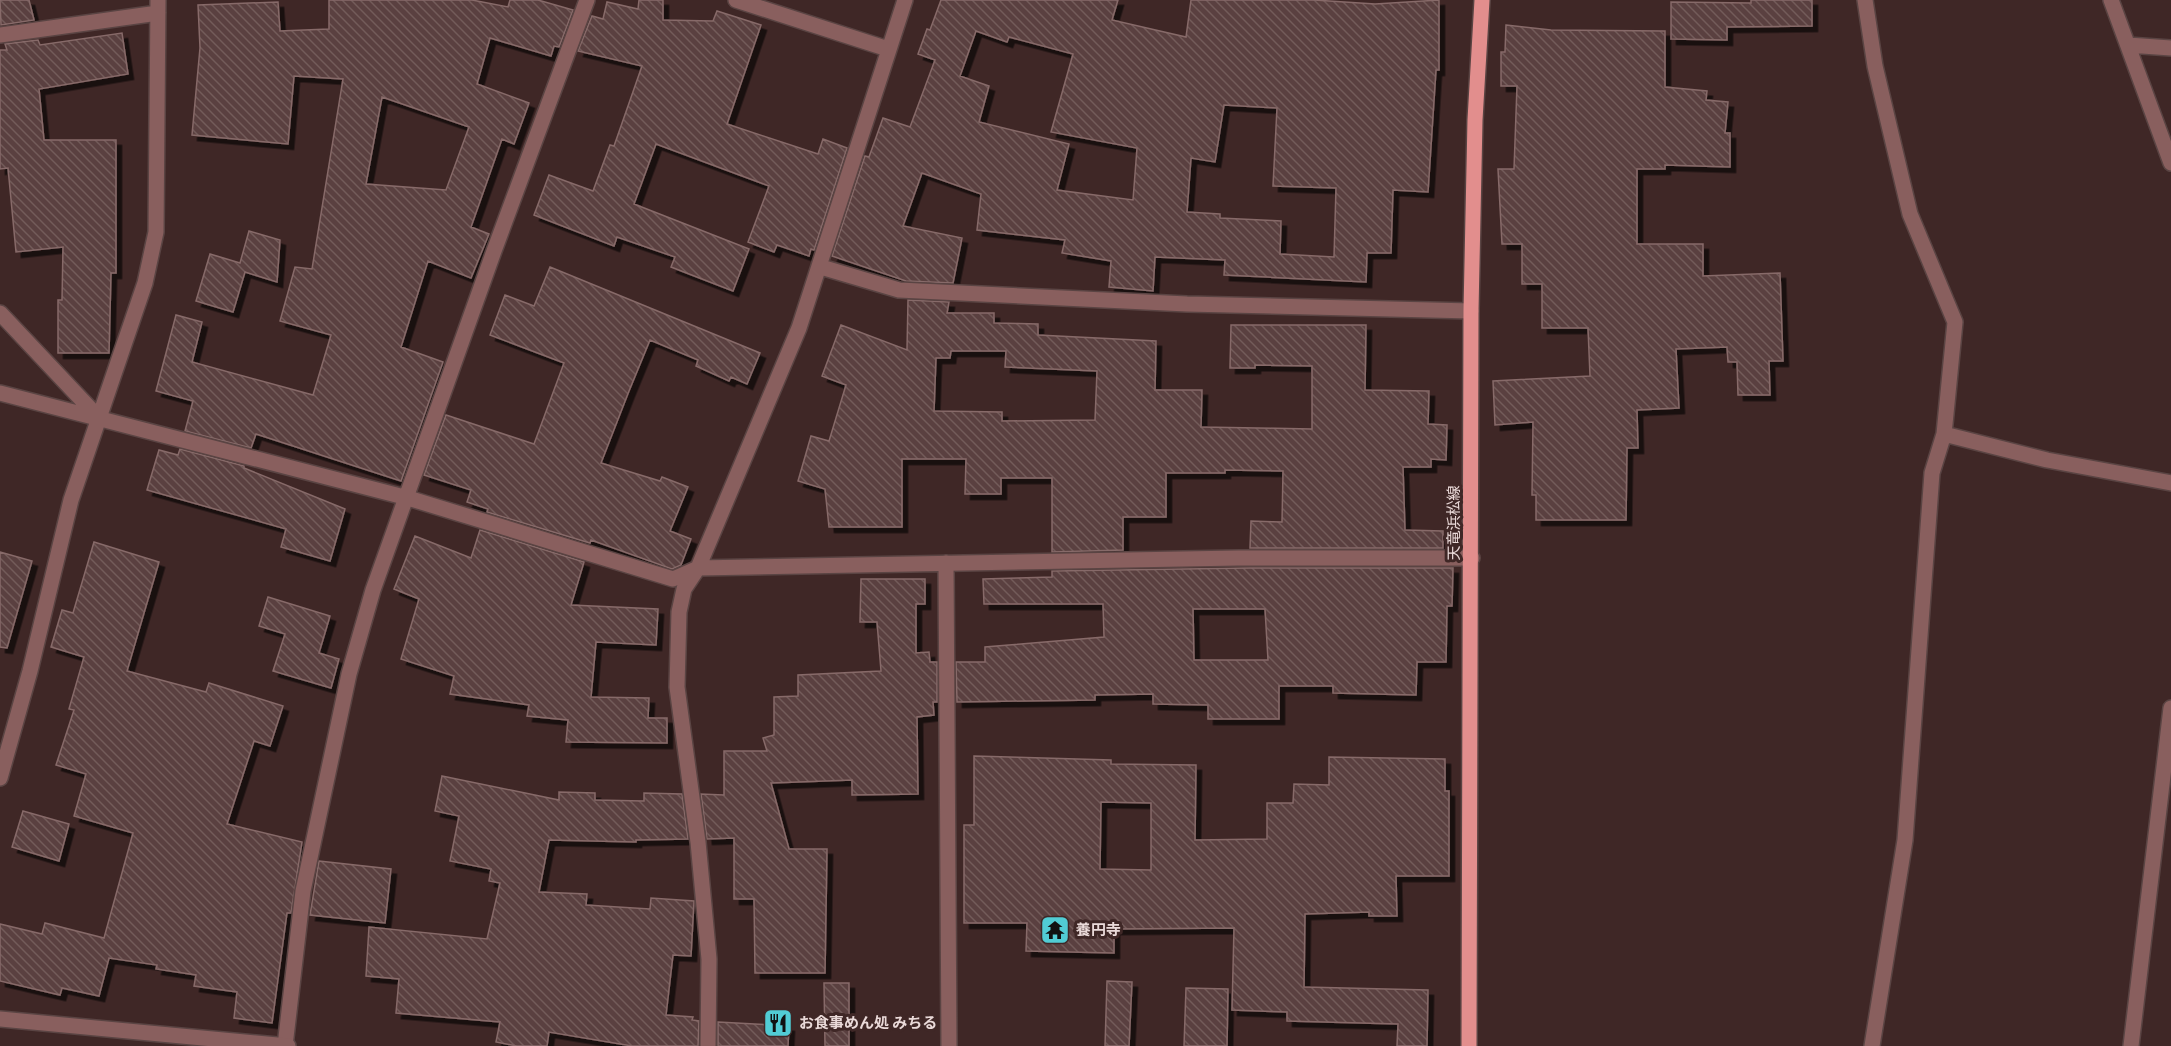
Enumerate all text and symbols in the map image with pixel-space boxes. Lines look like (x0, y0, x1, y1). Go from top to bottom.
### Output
street label: 天竜浜松線 (1445, 485, 1463, 561)
temple icon: 養円寺 (1039, 914, 1071, 946)
place label: 養円寺 (1076, 921, 1121, 939)
restaurant icon: お食事めん処 みちる (762, 1007, 794, 1039)
place label: お食事めん処 みちる (799, 1014, 937, 1032)

